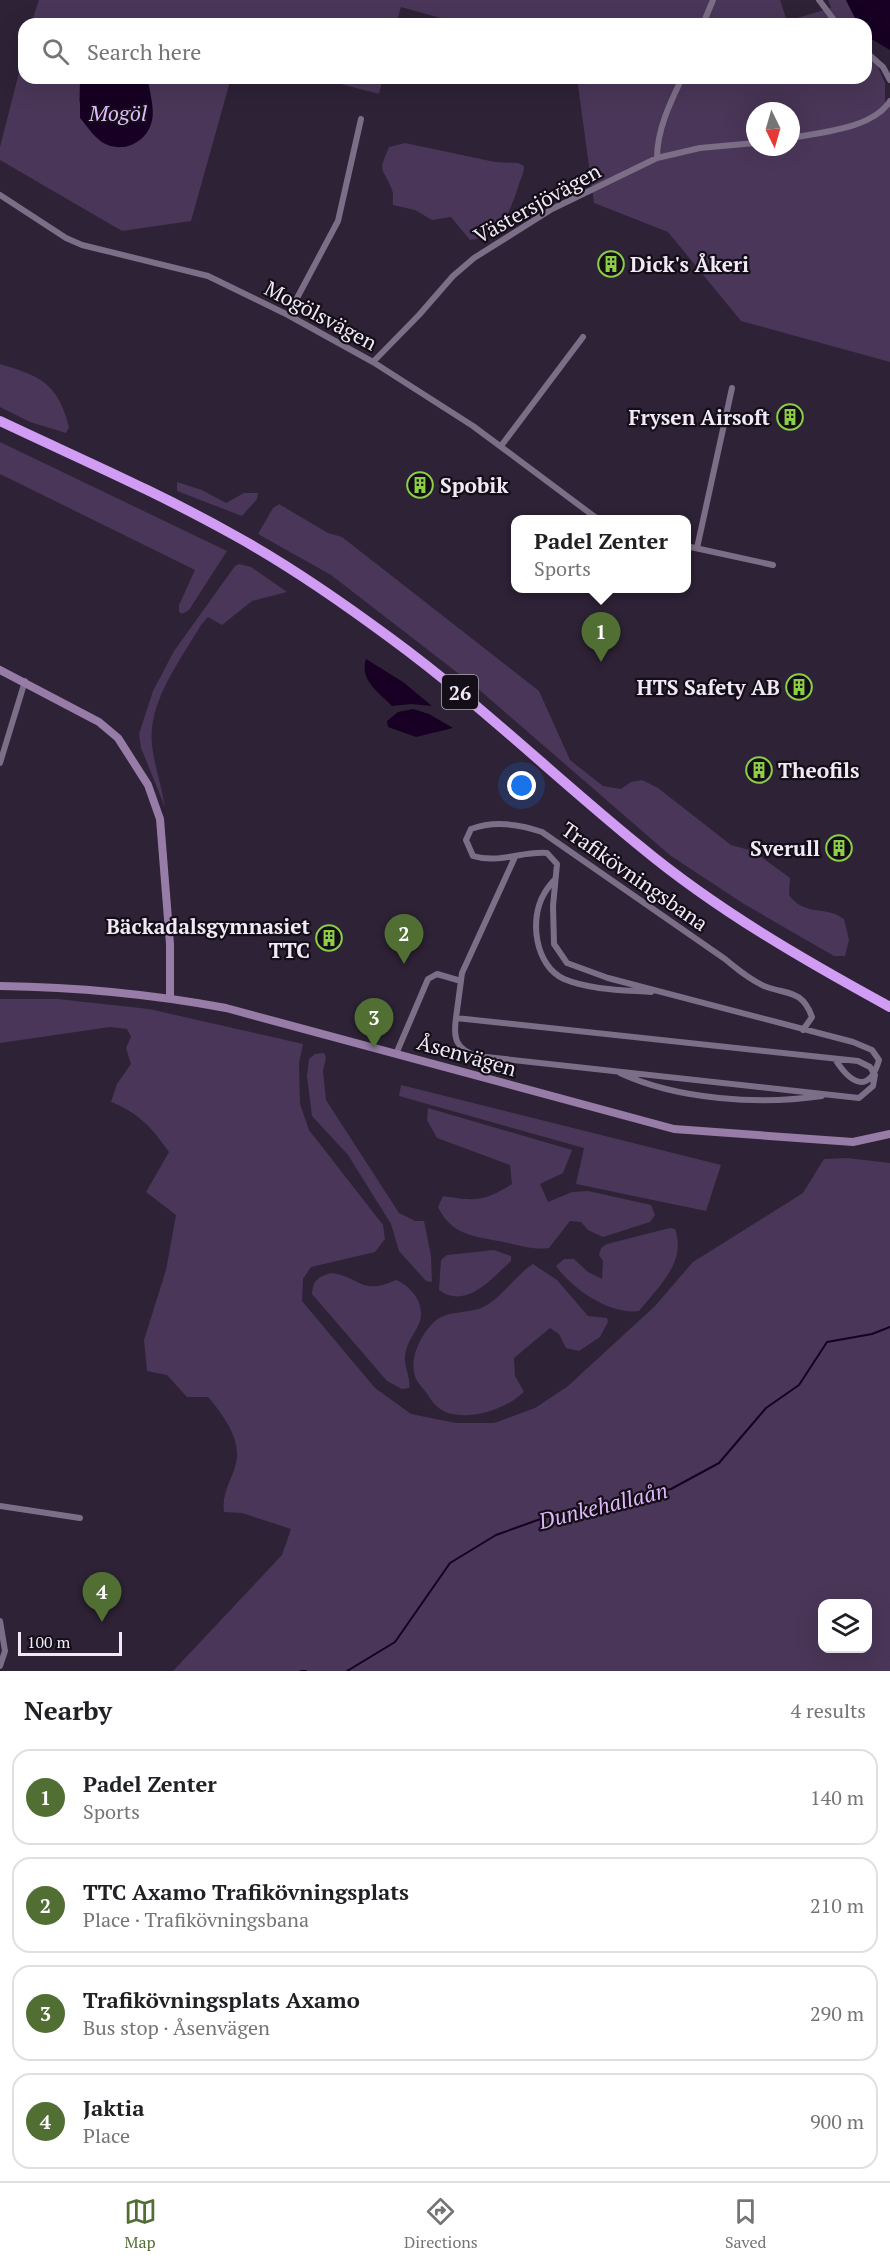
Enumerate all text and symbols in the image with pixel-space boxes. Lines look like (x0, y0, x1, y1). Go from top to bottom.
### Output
search box (18, 18, 872, 84)
icon: search (39, 35, 72, 68)
text: Search here (87, 37, 201, 66)
water label: Mogöl (88, 98, 147, 127)
north arrow (746, 102, 800, 156)
street label: Västersjövägen (468, 156, 606, 250)
building icon: Dick's Åkeri (596, 249, 626, 279)
place label: Dick's Åkeri (630, 250, 749, 278)
street label: Mogölsvägen (260, 274, 382, 357)
building icon: Frysen Airsoft (775, 402, 805, 432)
place label: Frysen Airsoft (628, 403, 771, 431)
building icon: Spobik (405, 470, 435, 500)
place label: Spobik (440, 471, 509, 499)
popup (511, 515, 691, 593)
text: Padel Zenter (534, 526, 668, 555)
text: Sports (534, 555, 591, 582)
pin: 1 (582, 612, 620, 662)
building icon: HTS Safety AB (784, 672, 814, 702)
place label: HTS Safety AB (637, 673, 780, 701)
road number: 26 (442, 675, 478, 709)
building icon: Theofils (744, 755, 774, 785)
place label: Theofils (778, 756, 860, 784)
your location (507, 771, 536, 800)
street label: Trafikövningsbana (556, 815, 714, 937)
building icon: Sverull (824, 833, 854, 863)
place label: Sverull (750, 834, 820, 862)
place label: Bäckadalsgymnasiet TTC (106, 912, 311, 964)
pin: 2 (384, 914, 424, 964)
building icon: Bäckadalsgymnasiet TTC (314, 923, 344, 953)
pin: 3 (354, 998, 394, 1048)
street label: Åsenvägen (414, 1028, 520, 1083)
water label: Dunkehallaån (535, 1475, 670, 1535)
pin: 4 (82, 1572, 122, 1622)
map controls (818, 1599, 872, 1653)
button: layers (818, 1599, 872, 1653)
scale bar (18, 1629, 122, 1656)
text: 100 m (27, 1631, 70, 1653)
text: Nearby (24, 1693, 112, 1727)
text: 4 results (791, 1697, 866, 1724)
text: Padel Zenter (83, 1769, 217, 1798)
text: 1 (40, 1784, 51, 1811)
text: 140 m (810, 1784, 864, 1811)
text: Sports (83, 1798, 140, 1825)
text: TTC Axamo Trafikövningsplats (83, 1877, 409, 1906)
text: 2 (40, 1892, 51, 1919)
text: 210 m (810, 1892, 864, 1919)
text: Place · Trafikövningsbana (83, 1906, 309, 1933)
text: Trafikövningsplats Axamo (83, 1985, 360, 2014)
text: 3 (40, 2000, 51, 2027)
text: 290 m (810, 2000, 864, 2027)
text: Bus stop · Åsenvägen (83, 2014, 270, 2041)
text: Jaktia (83, 2093, 144, 2122)
text: 4 (40, 2108, 51, 2135)
text: 900 m (810, 2108, 864, 2135)
text: Place (83, 2122, 130, 2149)
tab: Map (124, 2195, 157, 2253)
tab: Directions (404, 2195, 478, 2253)
tab: Saved (725, 2195, 766, 2253)

